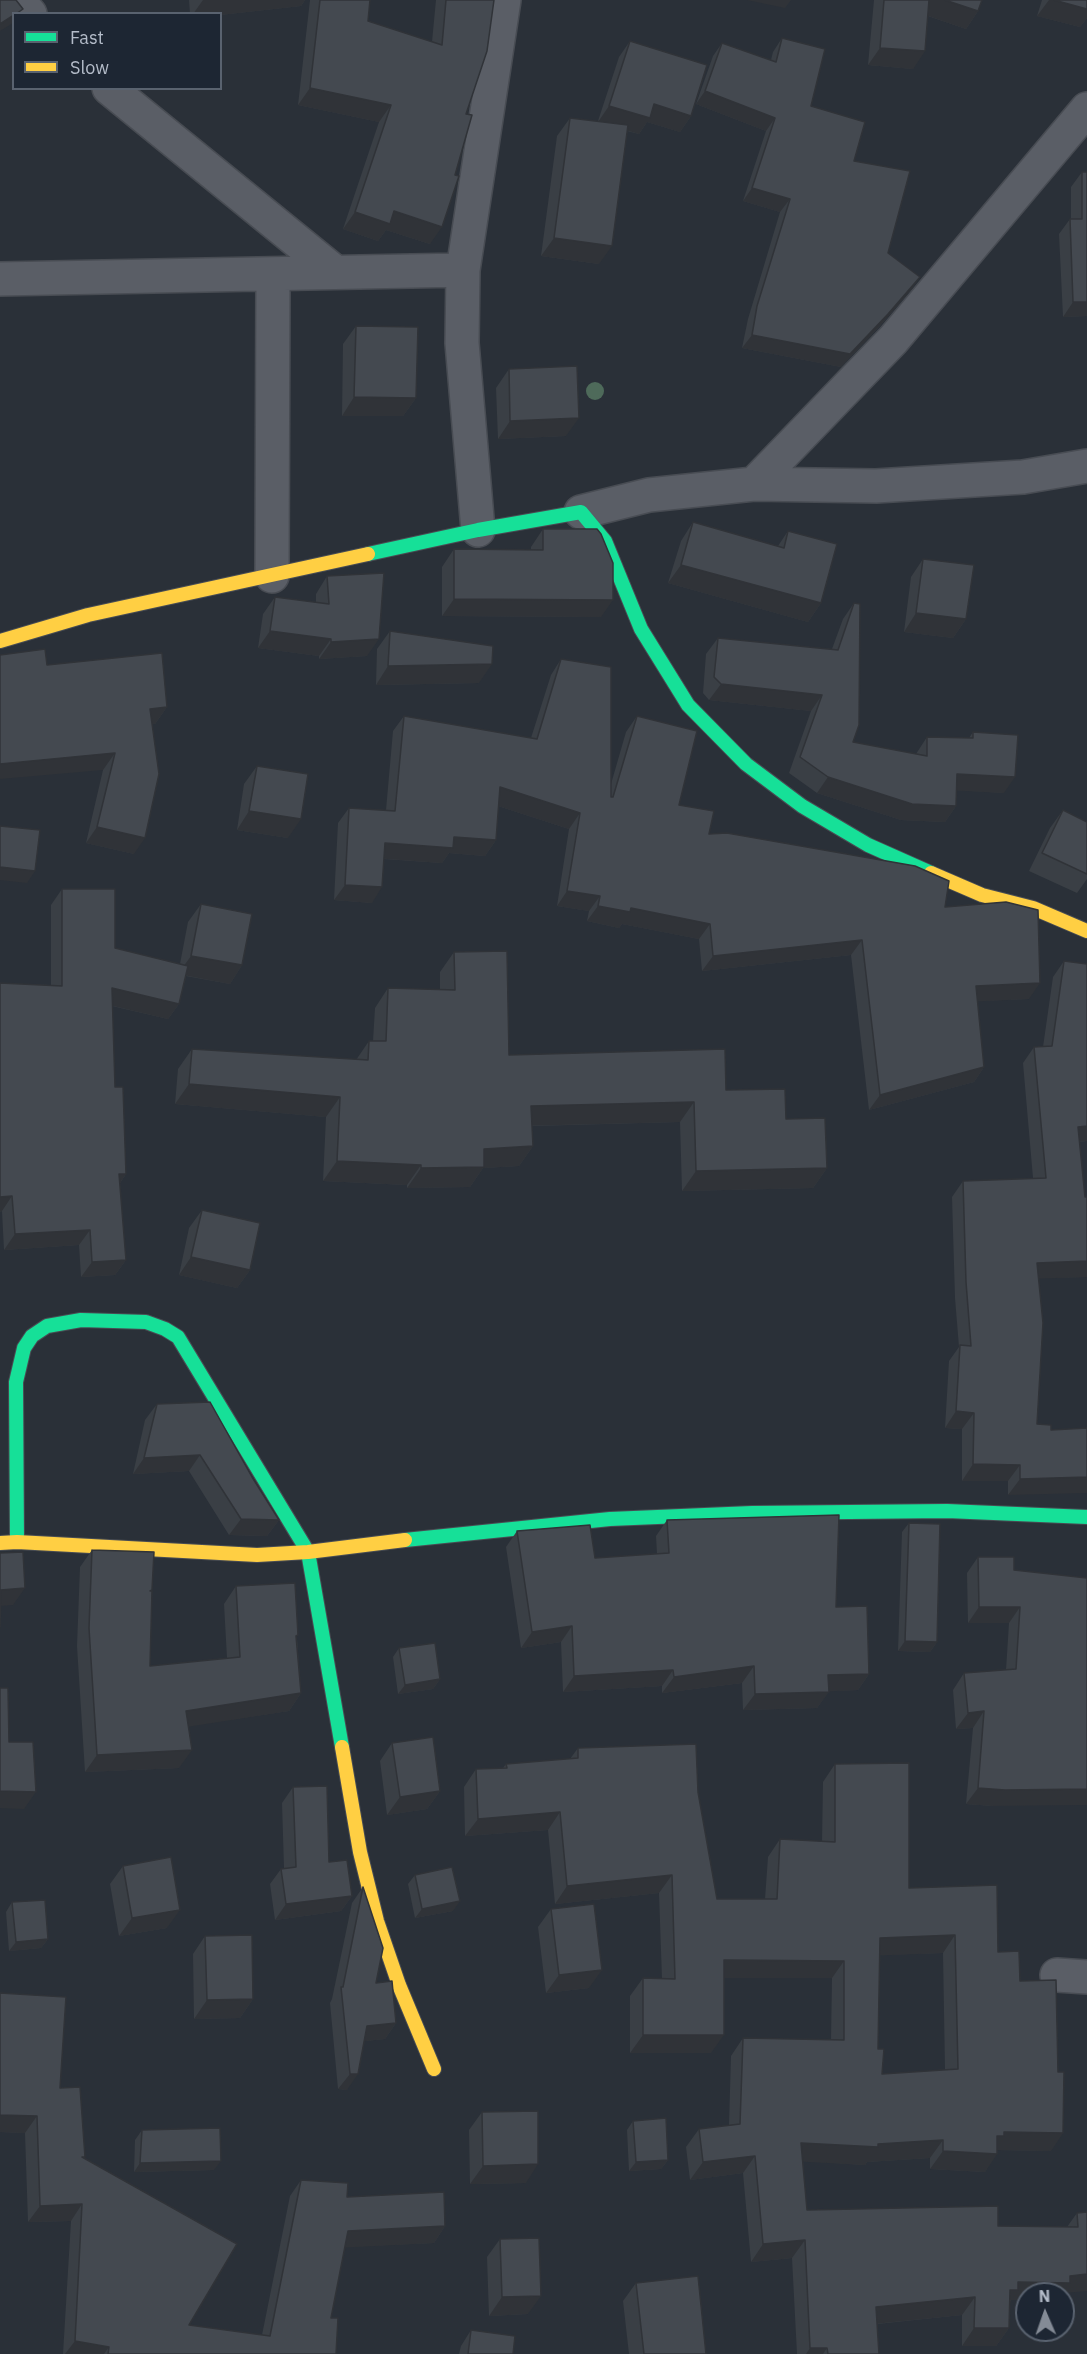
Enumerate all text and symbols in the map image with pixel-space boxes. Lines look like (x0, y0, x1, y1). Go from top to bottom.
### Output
legend (12, 12, 222, 90)
text: Fast (70, 26, 104, 49)
text: Slow (70, 56, 109, 79)
north arrow (1015, 2282, 1075, 2342)
text: N (1038, 2286, 1051, 2306)

